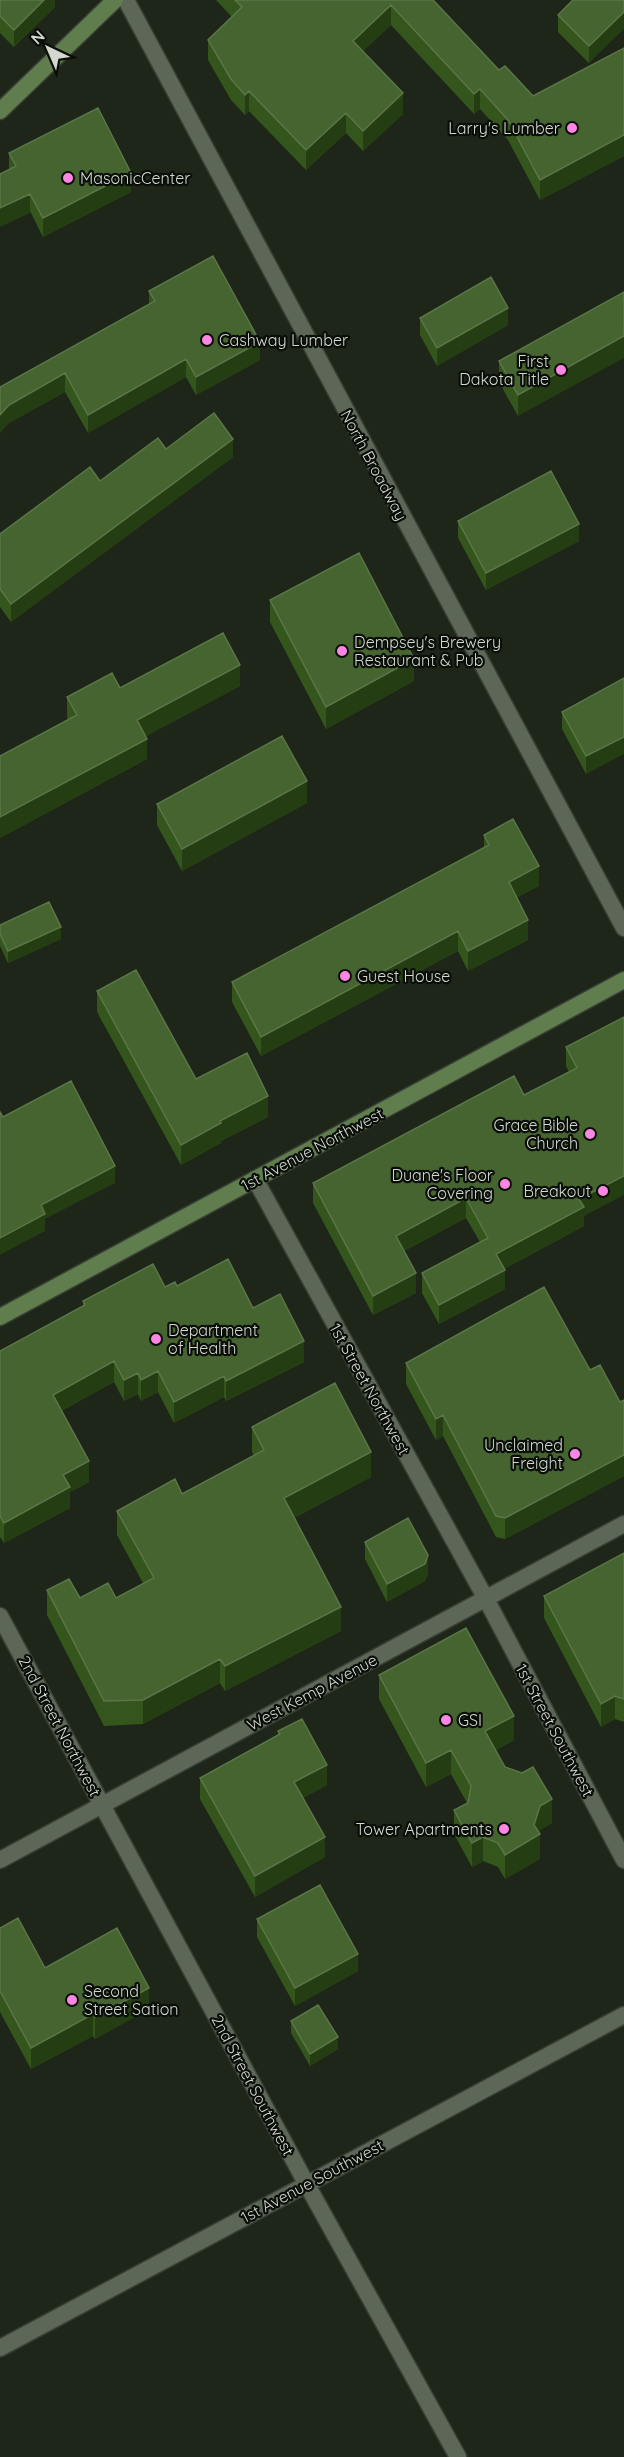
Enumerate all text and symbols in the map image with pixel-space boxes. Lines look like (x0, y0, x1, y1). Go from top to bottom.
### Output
north arrow (18, 18, 78, 78)
text: N (26, 26, 49, 48)
place label: Larry's Lumber (448, 118, 560, 138)
marker: Larry's Lumber (565, 121, 579, 135)
place label: MasonicCenter (80, 168, 190, 188)
marker: MasonicCenter (61, 171, 75, 185)
place label: Cashway Lumber (219, 330, 348, 350)
marker: Cashway Lumber (200, 333, 214, 347)
place label: First Dakota Title (459, 351, 549, 389)
marker: First Dakota Title (554, 363, 568, 377)
street label: North Broadway (336, 406, 412, 524)
place label: Dempsey's Brewery Restaurant & Pub (354, 632, 501, 670)
marker: Dempsey's Brewery Restaurant & Pub (335, 644, 349, 658)
place label: Guest House (357, 966, 450, 986)
marker: Guest House (338, 969, 352, 983)
street label: 1st Avenue Northwest (237, 1103, 387, 1195)
place label: Grace Bible Church (493, 1115, 578, 1153)
marker: Grace Bible Church (583, 1127, 597, 1141)
place label: Duane's Floor Covering (391, 1165, 493, 1203)
marker: Duane's Floor Covering (498, 1177, 512, 1191)
place label: Breakout (524, 1181, 591, 1201)
marker: Breakout (596, 1184, 610, 1198)
place label: Department of Health (168, 1320, 258, 1358)
street label: 1st Street Northwest (326, 1320, 414, 1458)
marker: Department of Health (149, 1332, 163, 1346)
place label: Unclaimed Freight (484, 1435, 563, 1473)
marker: Unclaimed Freight (568, 1447, 582, 1461)
street label: West Kemp Avenue (244, 1649, 380, 1735)
street label: 2nd Street Northwest (14, 1652, 106, 1800)
street label: 1st Street Southwest (512, 1660, 598, 1800)
place label: GSI (458, 1710, 482, 1730)
marker: GSI (439, 1713, 453, 1727)
place label: Tower Apartments (356, 1819, 492, 1839)
marker: Tower Apartments (497, 1822, 511, 1836)
place label: Second Street Sation (84, 1981, 179, 2019)
marker: Second Street Sation (65, 1993, 79, 2007)
street label: 2nd Street Southwest (207, 2011, 299, 2159)
street label: 1st Avenue Southwest (237, 2135, 387, 2227)

